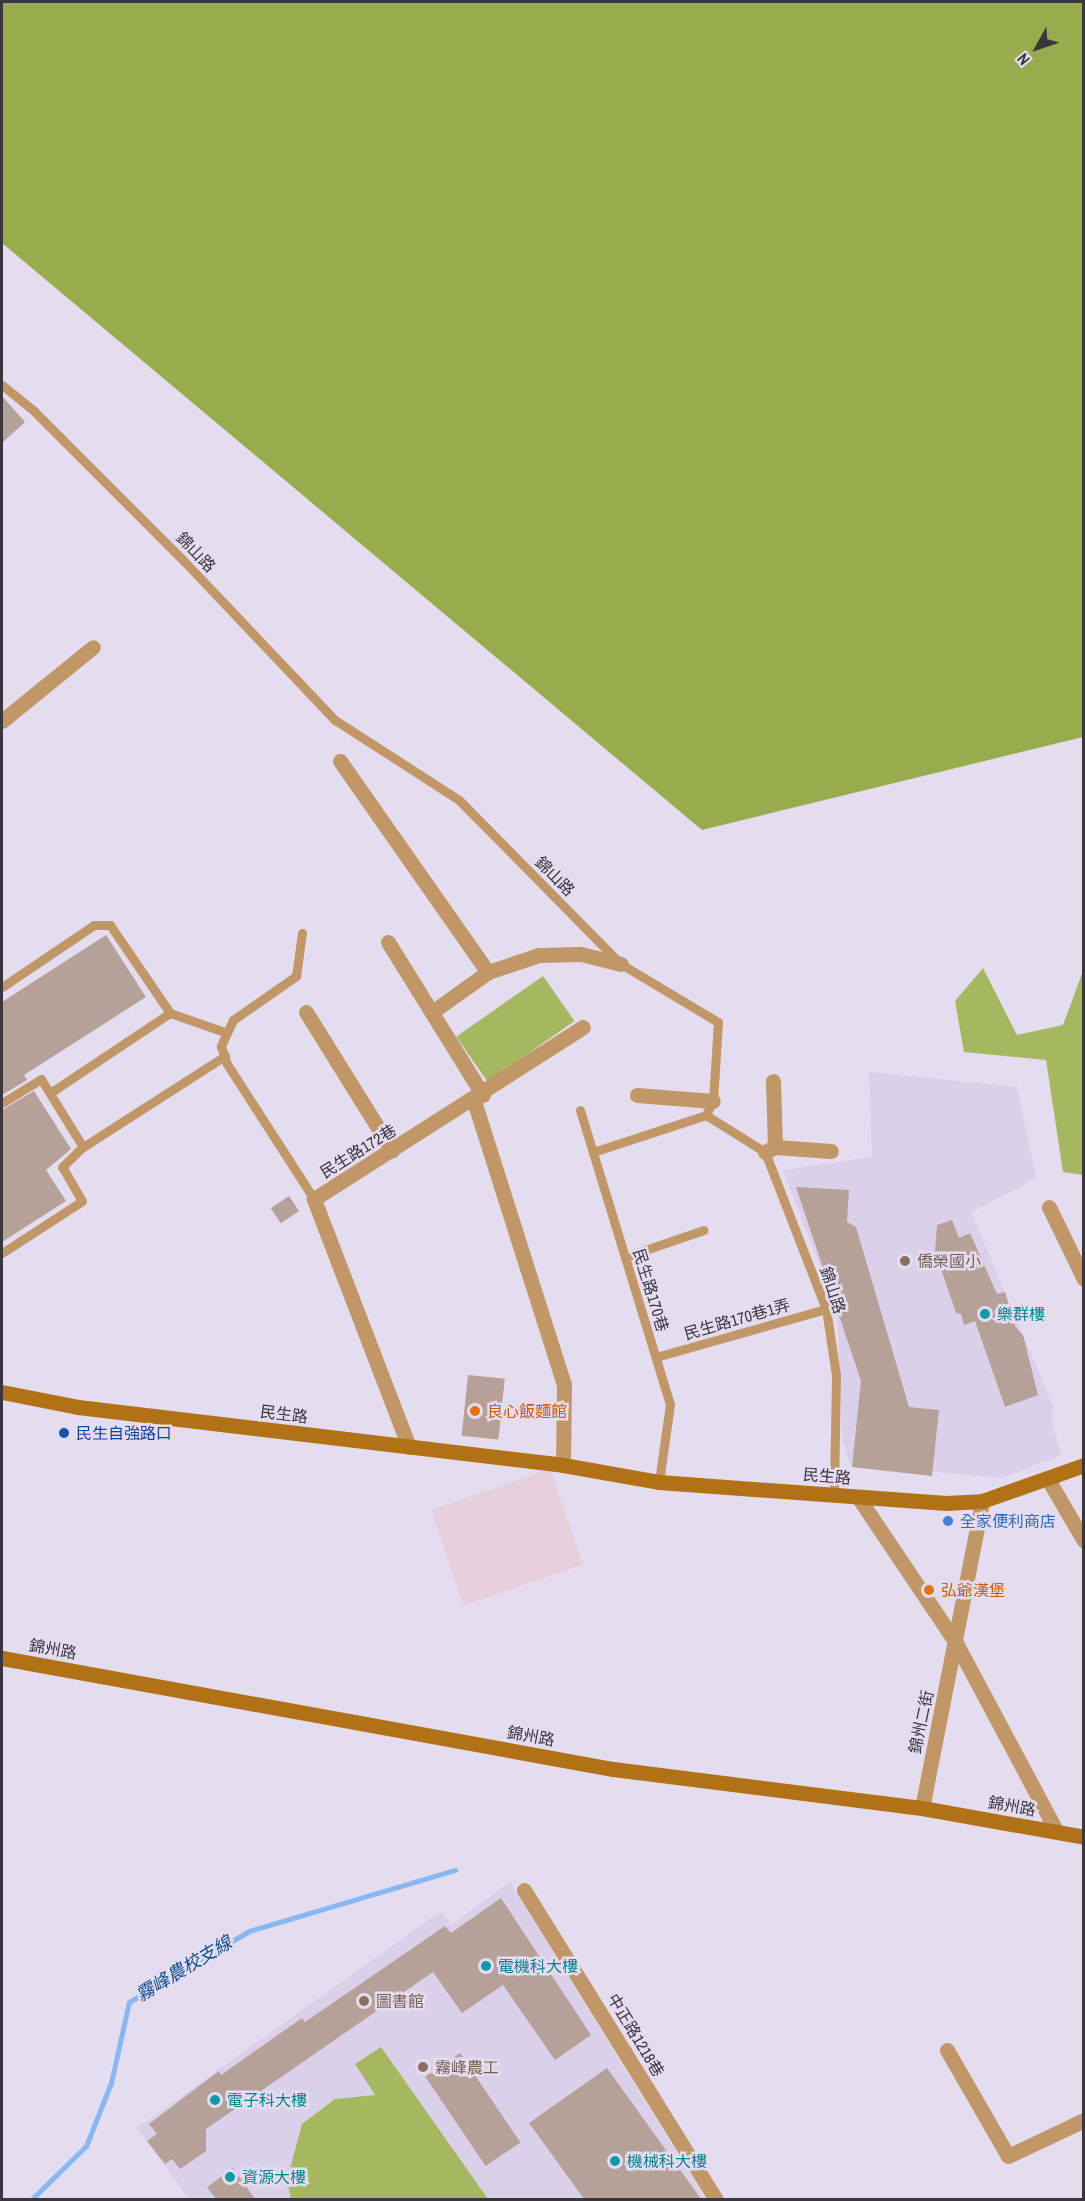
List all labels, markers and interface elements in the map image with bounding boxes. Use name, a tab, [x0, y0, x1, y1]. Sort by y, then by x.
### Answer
north arrow	[1007, 18, 1067, 78]
text: N	[1012, 49, 1035, 70]
street label: 錦山路	[172, 528, 220, 576]
street label: 錦山路	[531, 852, 579, 900]
street label: 民生路172巷	[316, 1120, 400, 1182]
street label: 民生路170巷	[629, 1246, 673, 1334]
place label: 僑榮國小	[917, 1251, 981, 1271]
marker: 僑榮國小	[898, 1254, 912, 1268]
street label: 錦山路	[816, 1264, 850, 1316]
street label: 民生路170巷1弄	[682, 1295, 792, 1343]
place label: 樂群樓	[997, 1304, 1045, 1324]
marker: 樂群樓	[978, 1307, 992, 1321]
place label: 良心飯麵館	[487, 1401, 567, 1421]
street label: 民生路	[259, 1402, 309, 1426]
marker: 良心飯麵館	[468, 1404, 482, 1418]
place label: 民生自強路口	[76, 1423, 172, 1443]
marker: 民生自強路口	[57, 1426, 71, 1440]
street label: 民生路	[802, 1464, 852, 1488]
place label: 全家便利商店	[960, 1511, 1056, 1531]
marker: 全家便利商店	[941, 1514, 955, 1528]
place label: 弘爺漢堡	[941, 1580, 1005, 1600]
marker: 弘爺漢堡	[922, 1583, 936, 1597]
street label: 錦州路	[28, 1635, 78, 1663]
street label: 錦州二街	[905, 1689, 937, 1755]
street label: 錦州路	[506, 1722, 556, 1750]
street label: 錦州路	[987, 1792, 1037, 1820]
water label: 霧峰農校支線	[132, 1932, 236, 2006]
place label: 電機科大樓	[498, 1956, 578, 1976]
marker: 電機科大樓	[479, 1959, 493, 1973]
street label: 中正路1218巷	[604, 1990, 668, 2080]
place label: 圖書館	[376, 1991, 424, 2011]
marker: 圖書館	[357, 1994, 371, 2008]
place label: 霧峰農工	[435, 2057, 499, 2077]
marker: 霧峰農工	[416, 2060, 430, 2074]
place label: 電子科大樓	[227, 2090, 307, 2110]
marker: 電子科大樓	[208, 2093, 222, 2107]
place label: 機械科大樓	[627, 2151, 707, 2171]
marker: 機械科大樓	[608, 2154, 622, 2168]
place label: 資源大樓	[242, 2167, 306, 2187]
marker: 資源大樓	[223, 2170, 237, 2184]

